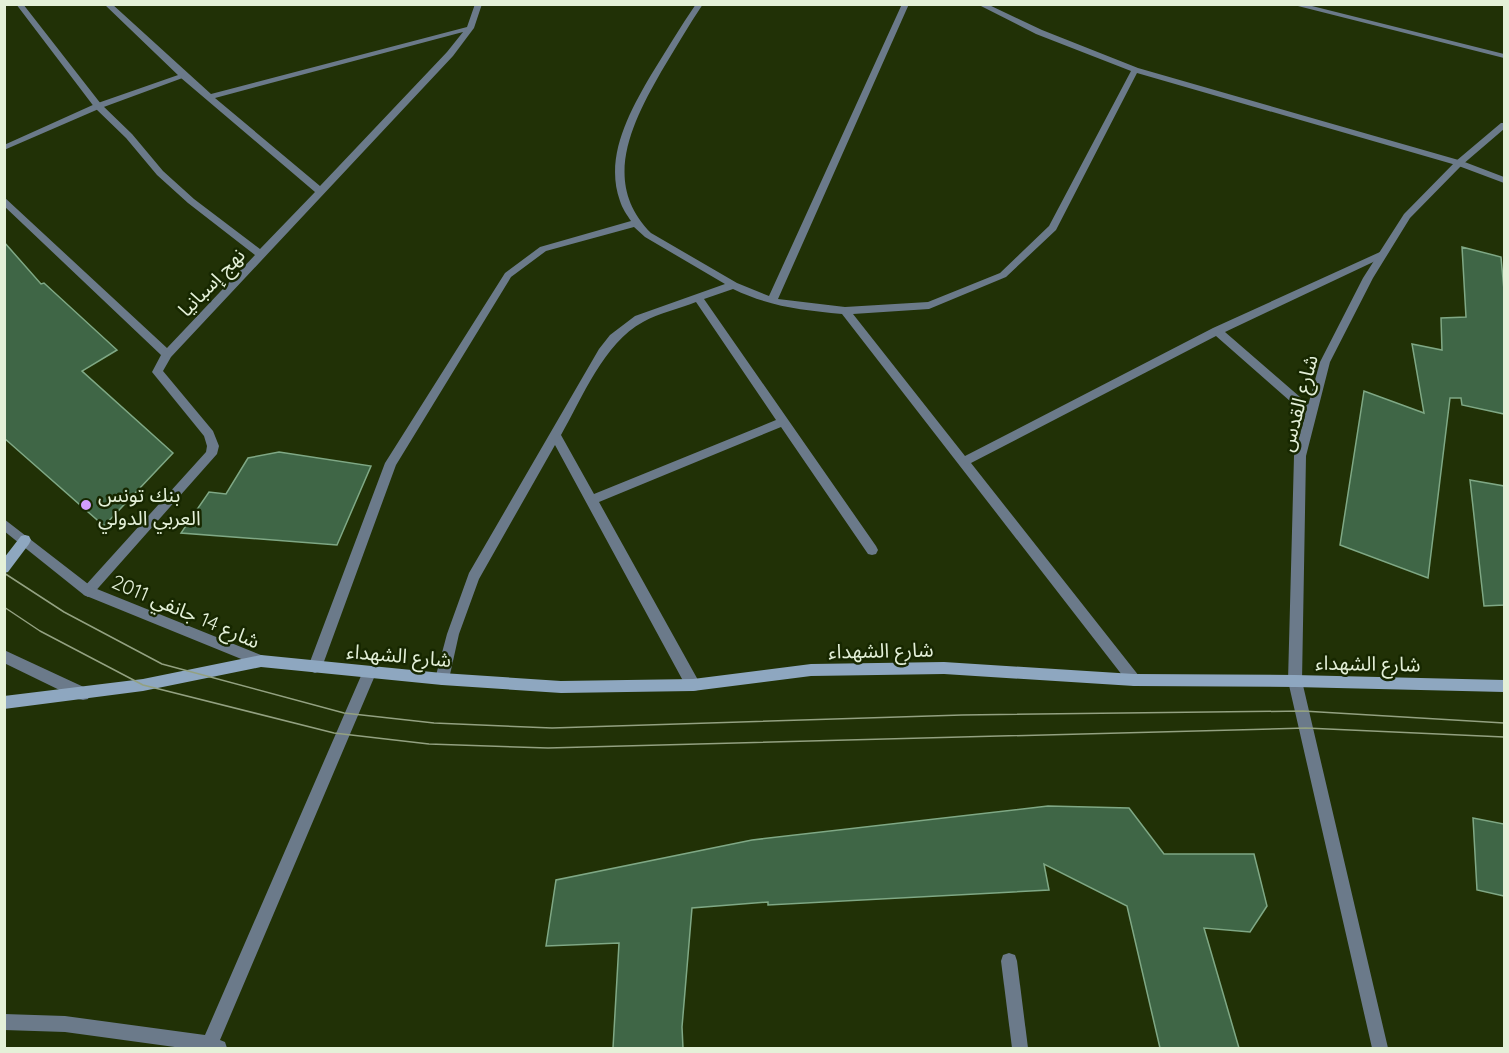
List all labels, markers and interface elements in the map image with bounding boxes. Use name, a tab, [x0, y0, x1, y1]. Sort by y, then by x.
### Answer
street label: نهج إسبانيا	[172, 242, 252, 324]
street label: شارع القدس	[1273, 352, 1326, 455]
place label: بنك تونس العربي الدولي	[98, 482, 201, 533]
marker: بنك تونس العربي الدولي	[79, 498, 93, 512]
street label: شارع 14 جانفي 2011	[107, 569, 264, 657]
street label: شارع الشهداء	[828, 637, 934, 666]
street label: شارع الشهداء	[345, 638, 452, 675]
street label: شارع الشهداء	[1315, 650, 1421, 679]

